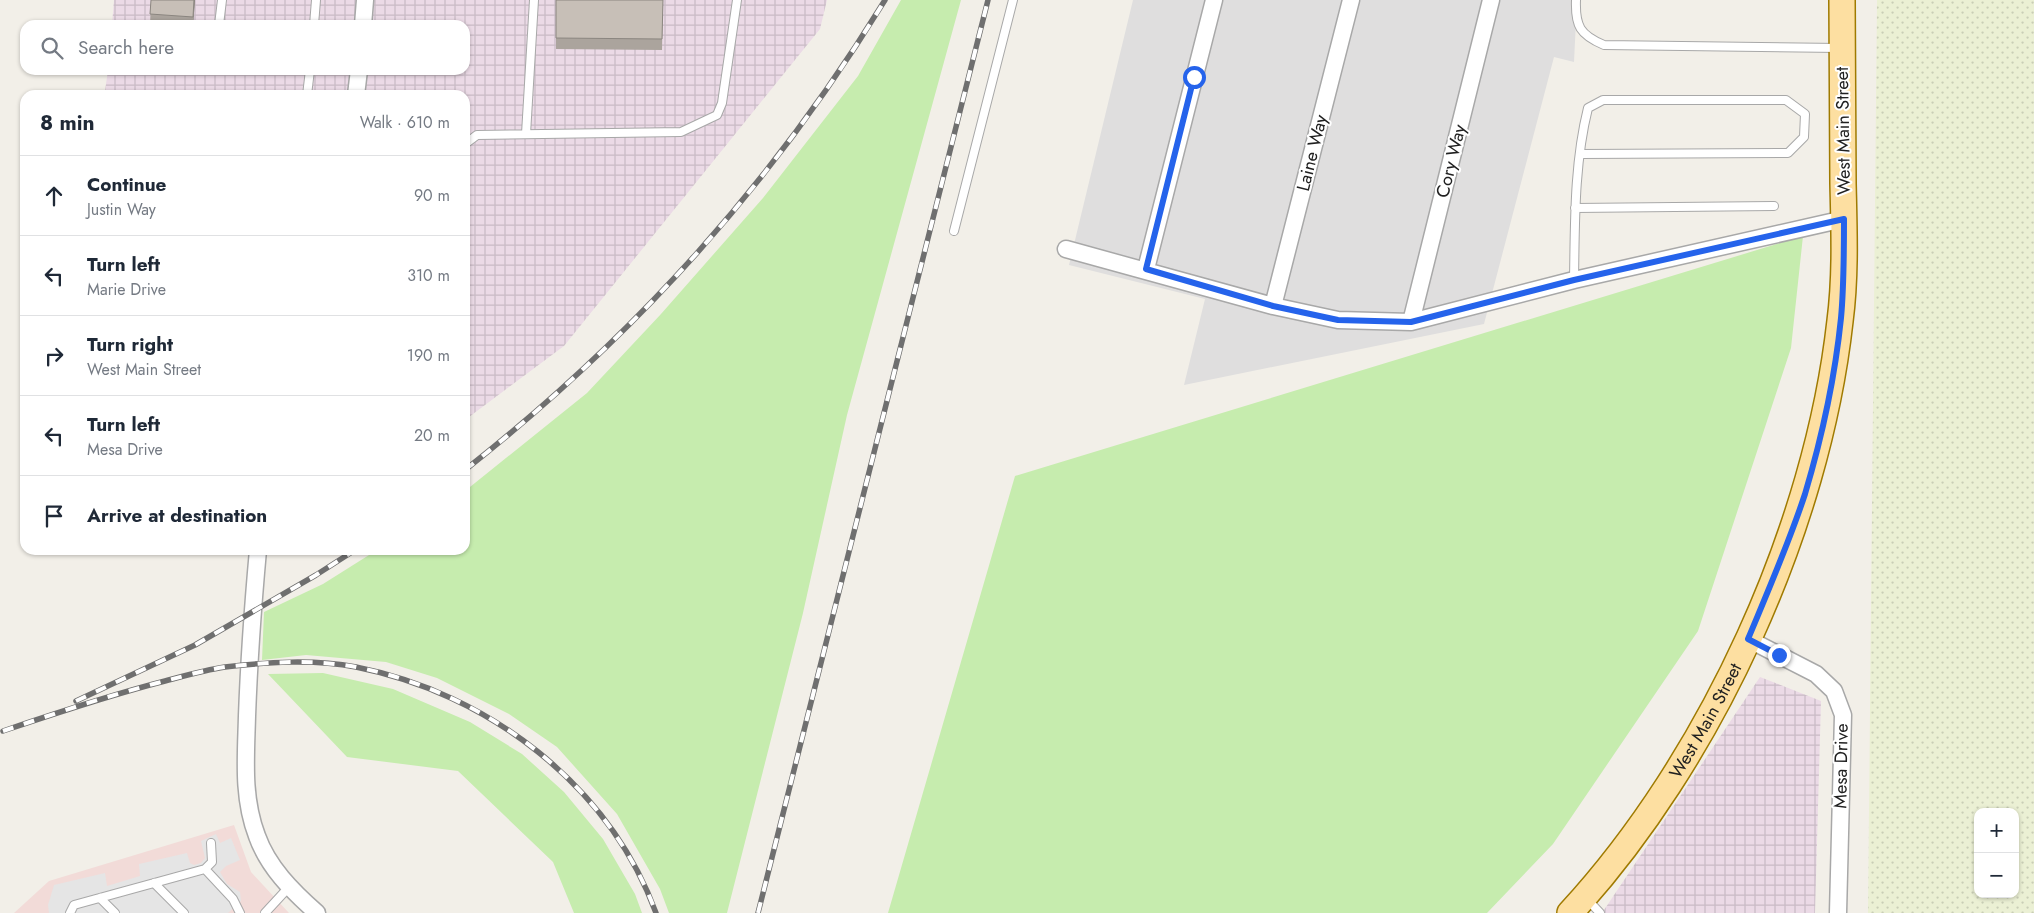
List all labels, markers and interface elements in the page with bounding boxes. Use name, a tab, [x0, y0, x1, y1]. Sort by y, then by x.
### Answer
search box	[20, 20, 470, 75]
icon: search	[38, 34, 66, 62]
text: Search here	[78, 34, 174, 61]
route start	[1183, 66, 1206, 89]
street label: West Main Street	[1829, 66, 1857, 195]
text: 8 min	[40, 108, 95, 138]
text: Walk · 610 m	[360, 111, 450, 134]
street label: Laine Way	[1290, 112, 1334, 194]
street label: Cory Way	[1429, 122, 1473, 200]
text: Continue	[87, 171, 166, 198]
icon: ahead	[40, 182, 68, 210]
text: 90 m	[414, 184, 450, 207]
text: Justin Way	[87, 198, 156, 221]
text: Turn left	[87, 251, 160, 278]
icon: left	[40, 262, 68, 290]
text: 310 m	[407, 264, 450, 287]
text: Marie Drive	[87, 278, 166, 301]
text: Turn right	[87, 331, 173, 358]
icon: right	[40, 342, 68, 370]
text: 190 m	[407, 344, 450, 367]
text: West Main Street	[87, 358, 201, 381]
text: Turn left	[87, 411, 160, 438]
icon: left	[40, 422, 68, 450]
text: 20 m	[414, 424, 450, 447]
text: Mesa Drive	[87, 438, 163, 461]
icon: arrive	[40, 502, 68, 530]
text: Arrive at destination	[87, 502, 267, 529]
route end	[1768, 644, 1791, 667]
street label: West Main Street	[1663, 658, 1748, 783]
street label: Mesa Drive	[1827, 723, 1855, 809]
map controls	[1974, 808, 2019, 898]
button: +	[1974, 808, 2019, 853]
button: −	[1974, 853, 2019, 898]

